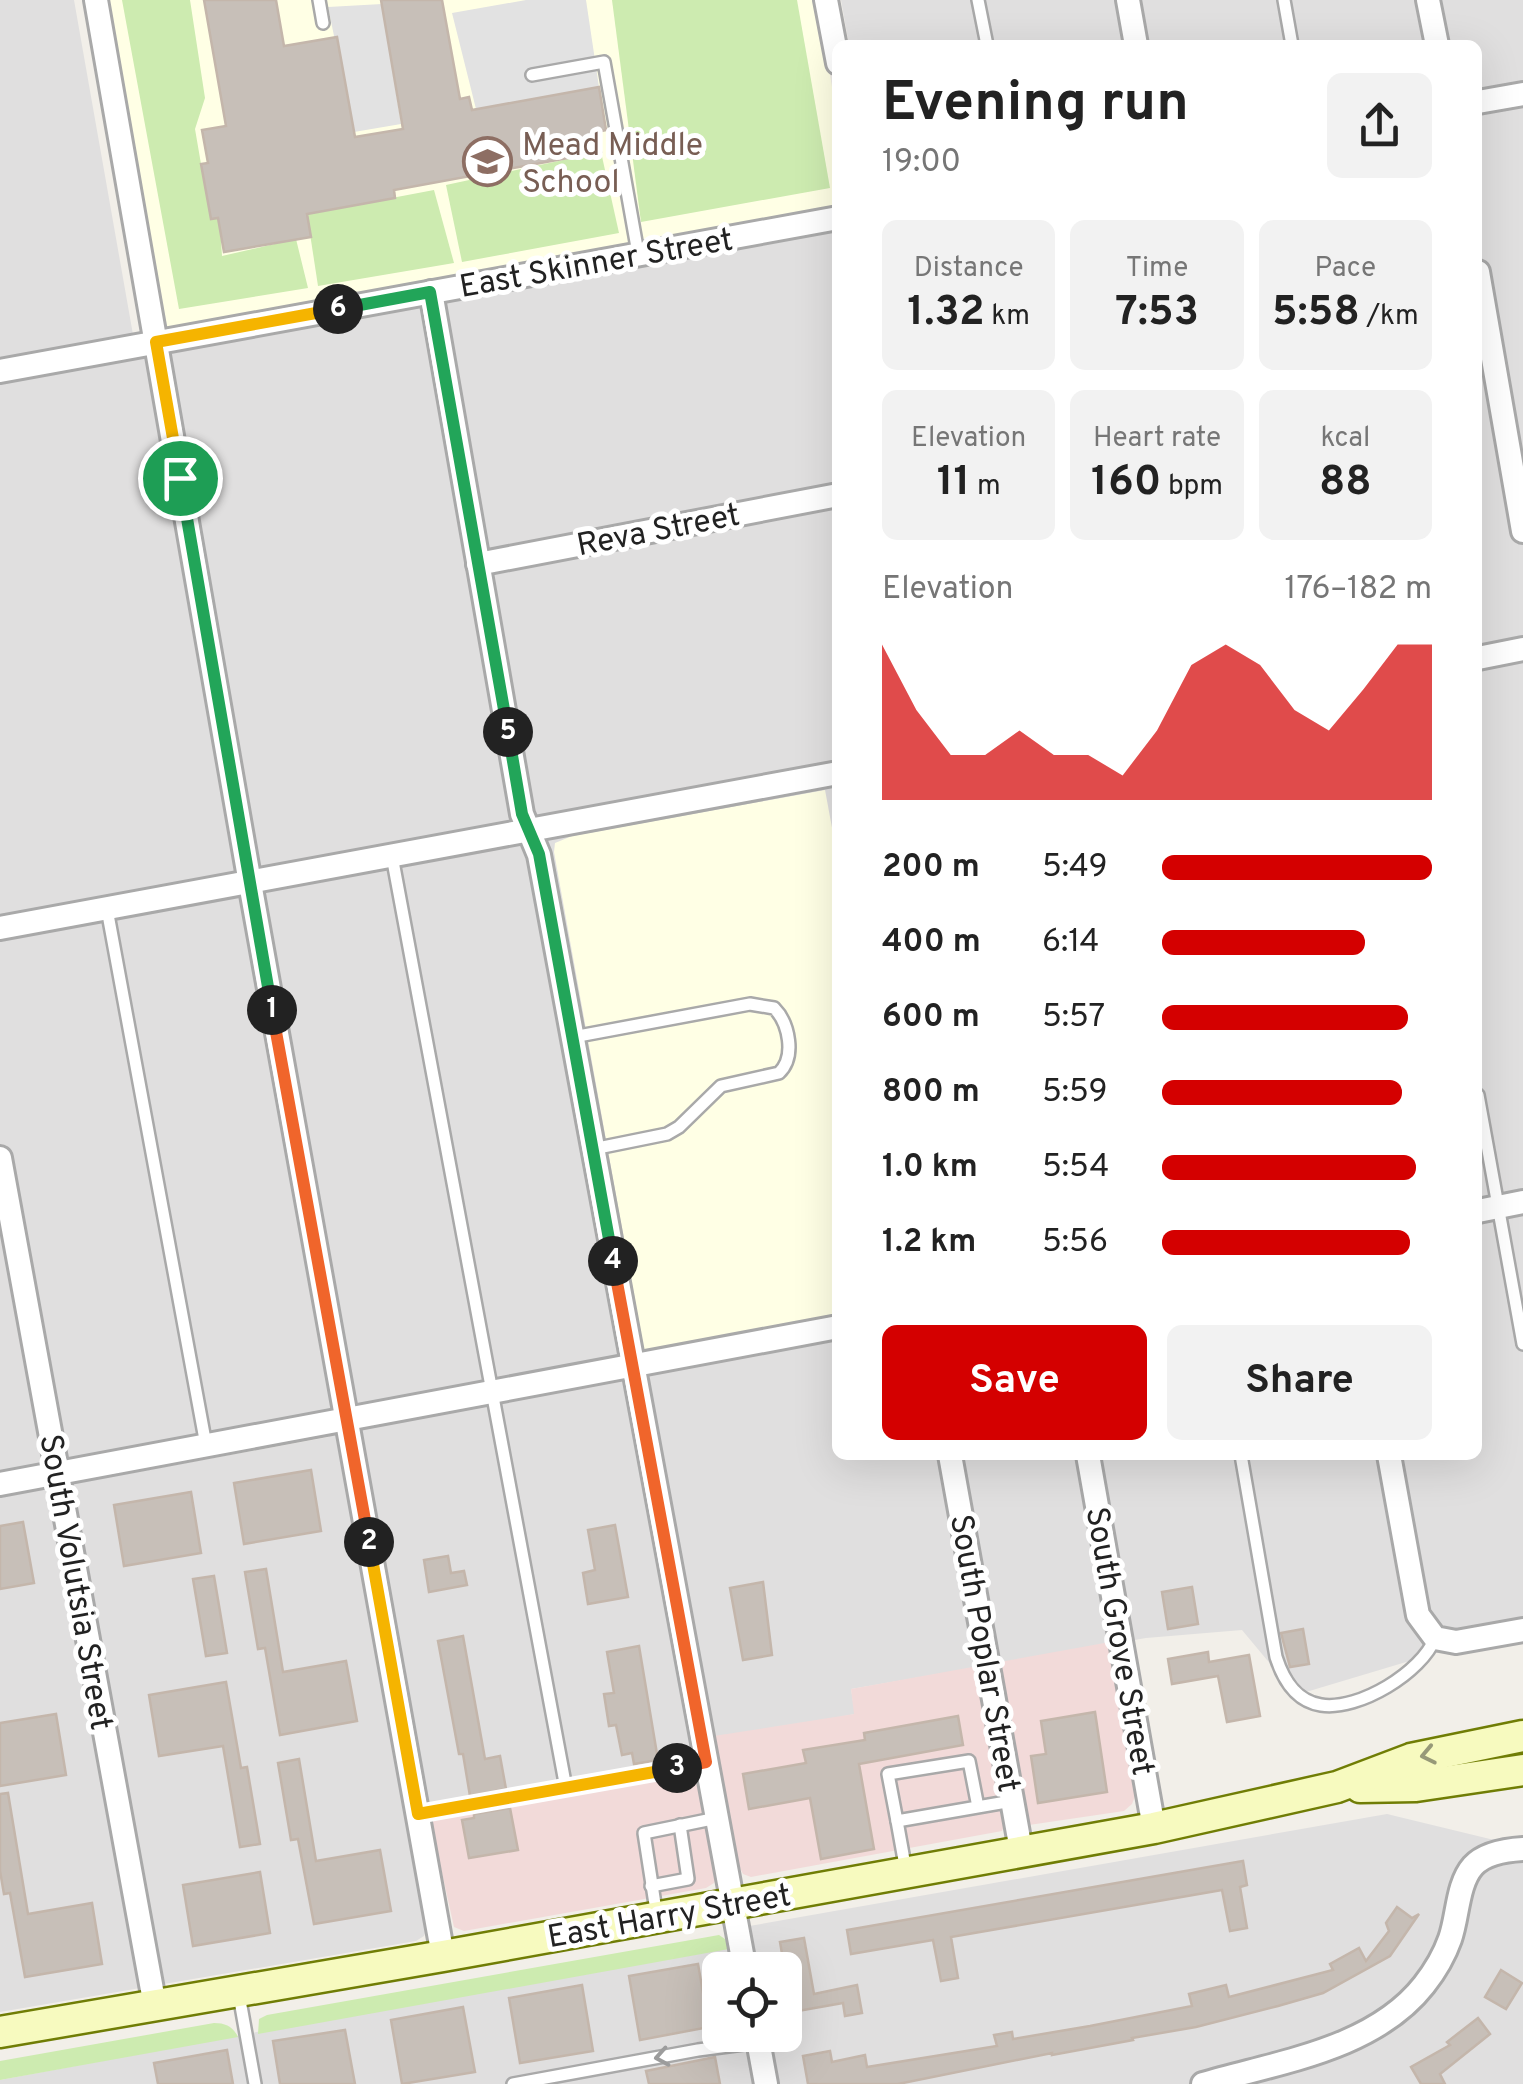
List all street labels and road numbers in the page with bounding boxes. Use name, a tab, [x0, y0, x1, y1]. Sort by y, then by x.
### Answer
street label: East Skinner Street	[457, 221, 736, 309]
street label: Reva Street	[574, 497, 743, 567]
street label: South Volutsia Street	[28, 1431, 120, 1734]
street label: South Grove Street	[1075, 1504, 1161, 1779]
street label: South Poplar Street	[939, 1512, 1027, 1795]
street label: East Harry Street	[545, 1877, 794, 1959]

